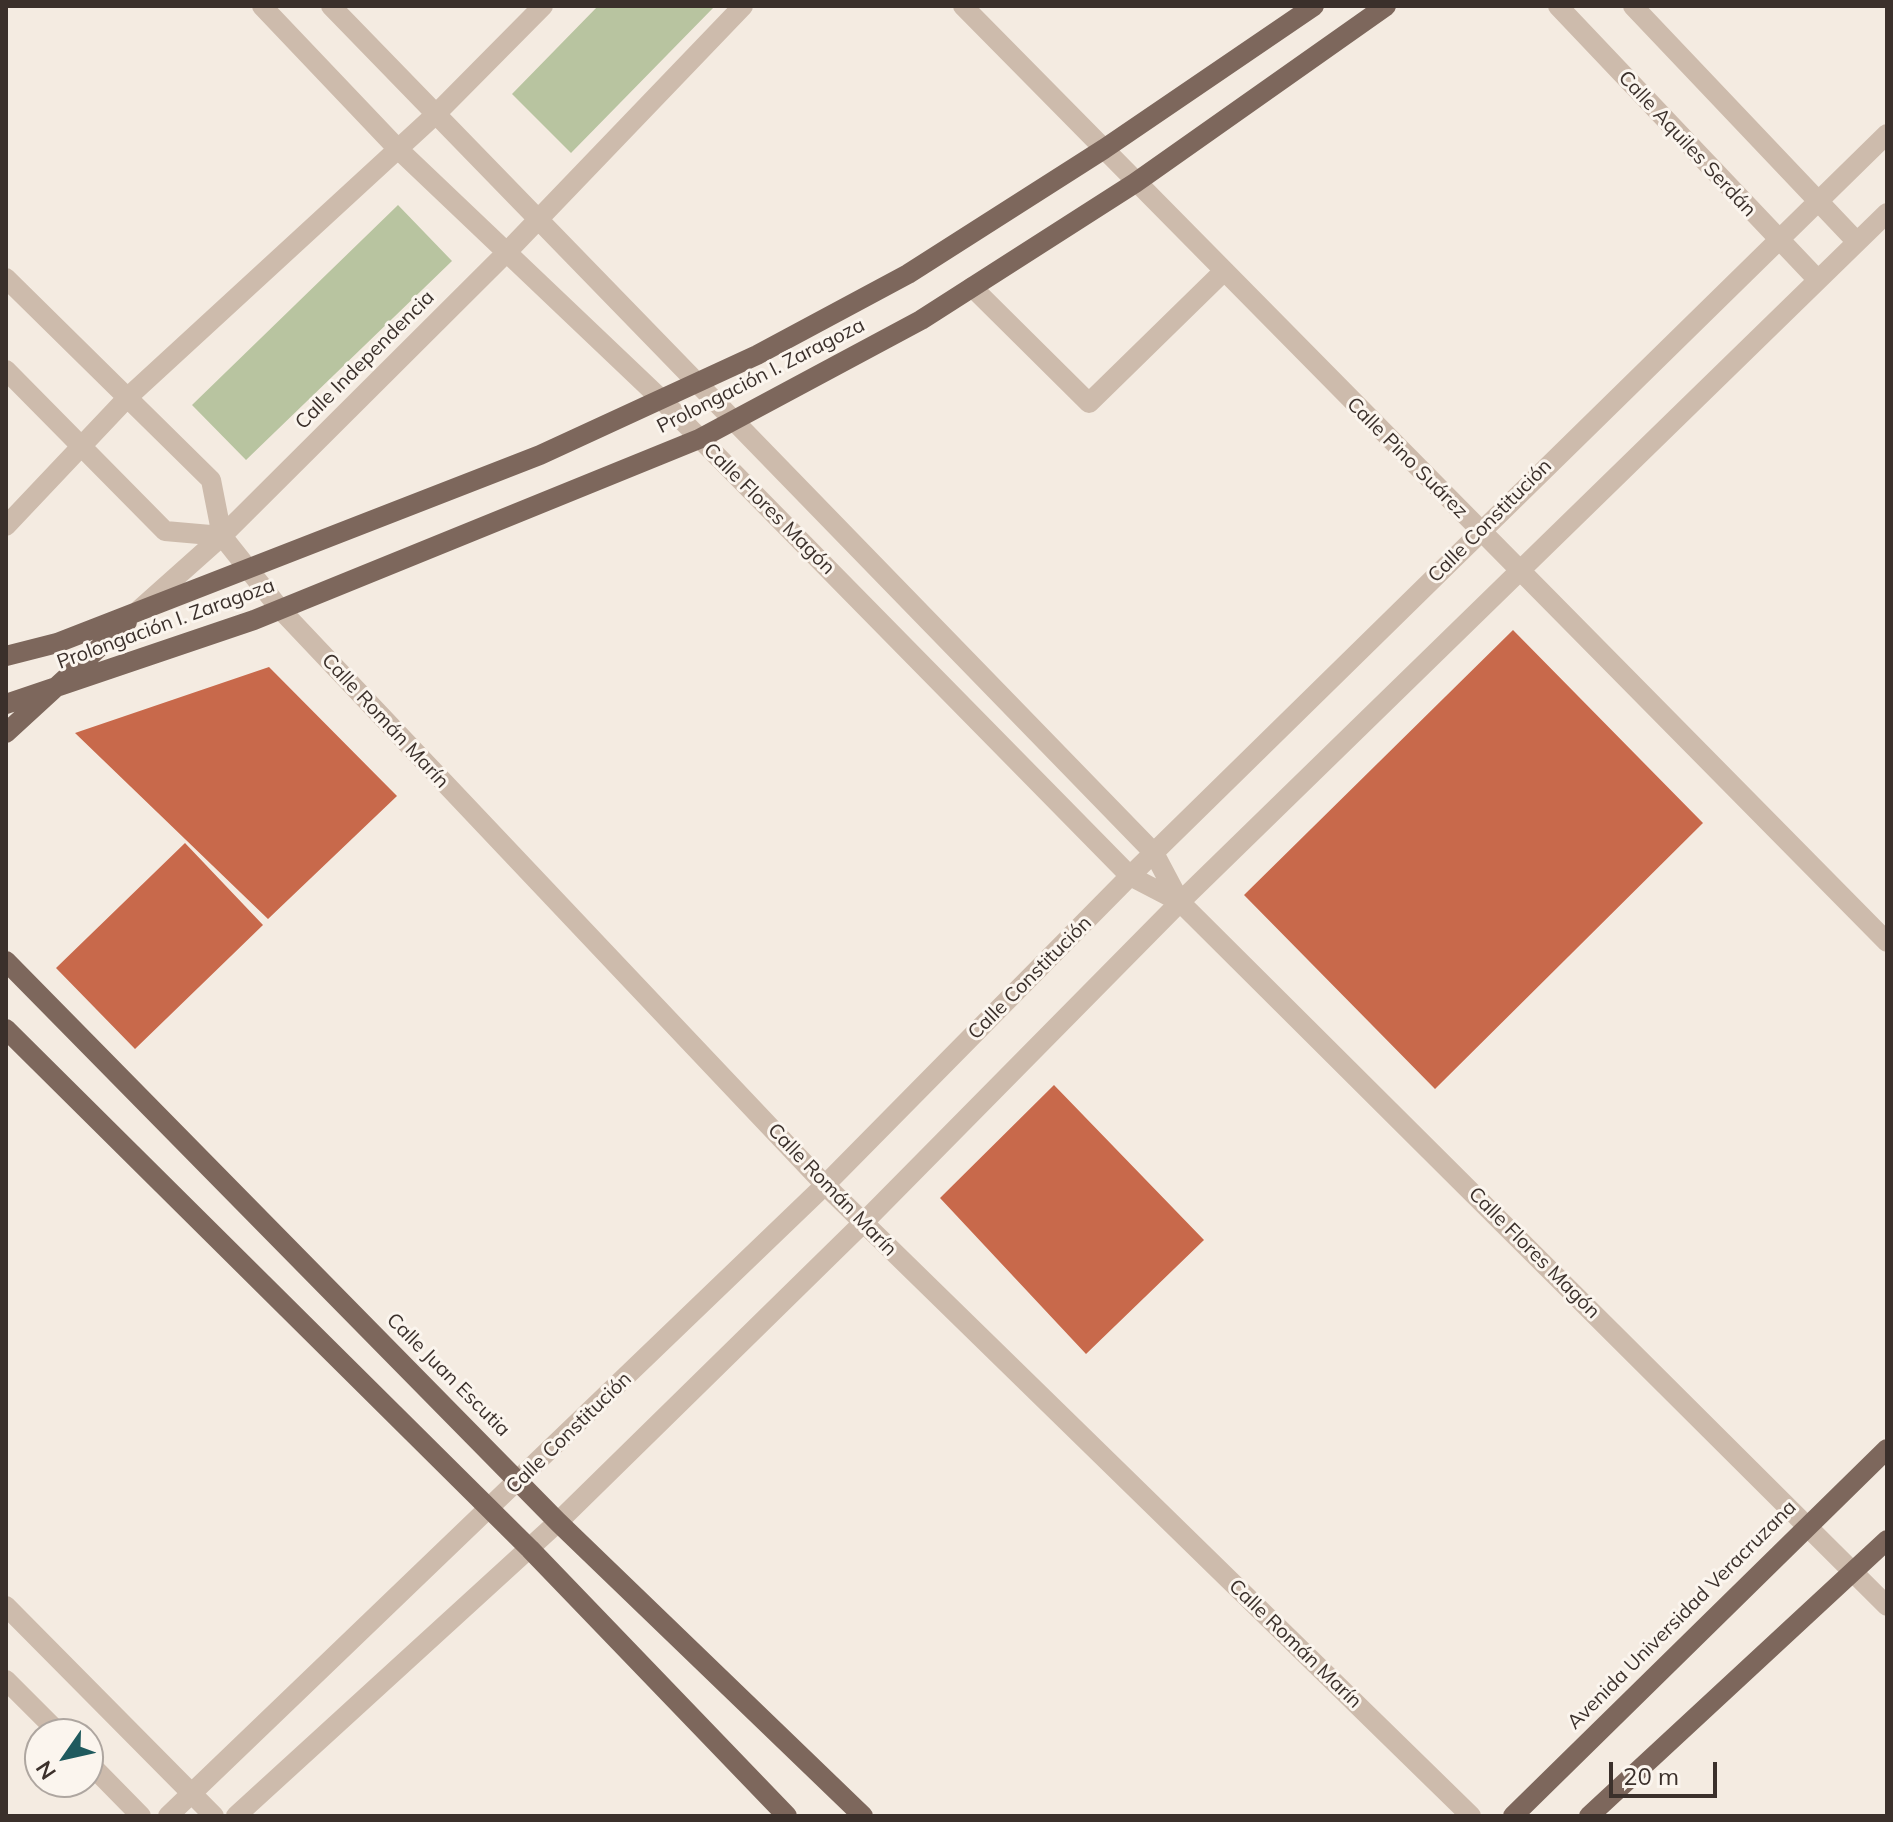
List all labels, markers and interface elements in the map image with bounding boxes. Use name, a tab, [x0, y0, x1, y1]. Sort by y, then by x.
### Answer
street label: Calle Aquiles Serdán	[1613, 66, 1761, 222]
street label: Calle Independencia	[291, 286, 439, 434]
street label: Prolongación I. Zaragoza	[653, 313, 869, 439]
street label: Calle Pino Suárez	[1341, 392, 1473, 524]
street label: Calle Flores Magón	[698, 438, 840, 580]
street label: Calle Constitución	[1423, 454, 1557, 588]
street label: Prolongación I. Zaragoza	[54, 573, 278, 675]
street label: Calle Román Marín	[316, 649, 454, 793]
street label: Calle Constitución	[963, 911, 1097, 1045]
street label: Calle Román Marín	[762, 1119, 902, 1261]
street label: Calle Flores Magón	[1463, 1182, 1605, 1324]
street label: Calle Juan Escutia	[381, 1308, 515, 1442]
street label: Calle Constitución	[501, 1367, 637, 1499]
street label: Avenida Universidad Veracruzana	[1562, 1495, 1802, 1735]
street label: Calle Román Marín	[1224, 1574, 1366, 1714]
north arrow	[24, 1718, 104, 1798]
scale bar	[1613, 1746, 1721, 1796]
text: N	[30, 1756, 62, 1785]
text: 20 m	[1623, 1761, 1679, 1791]

